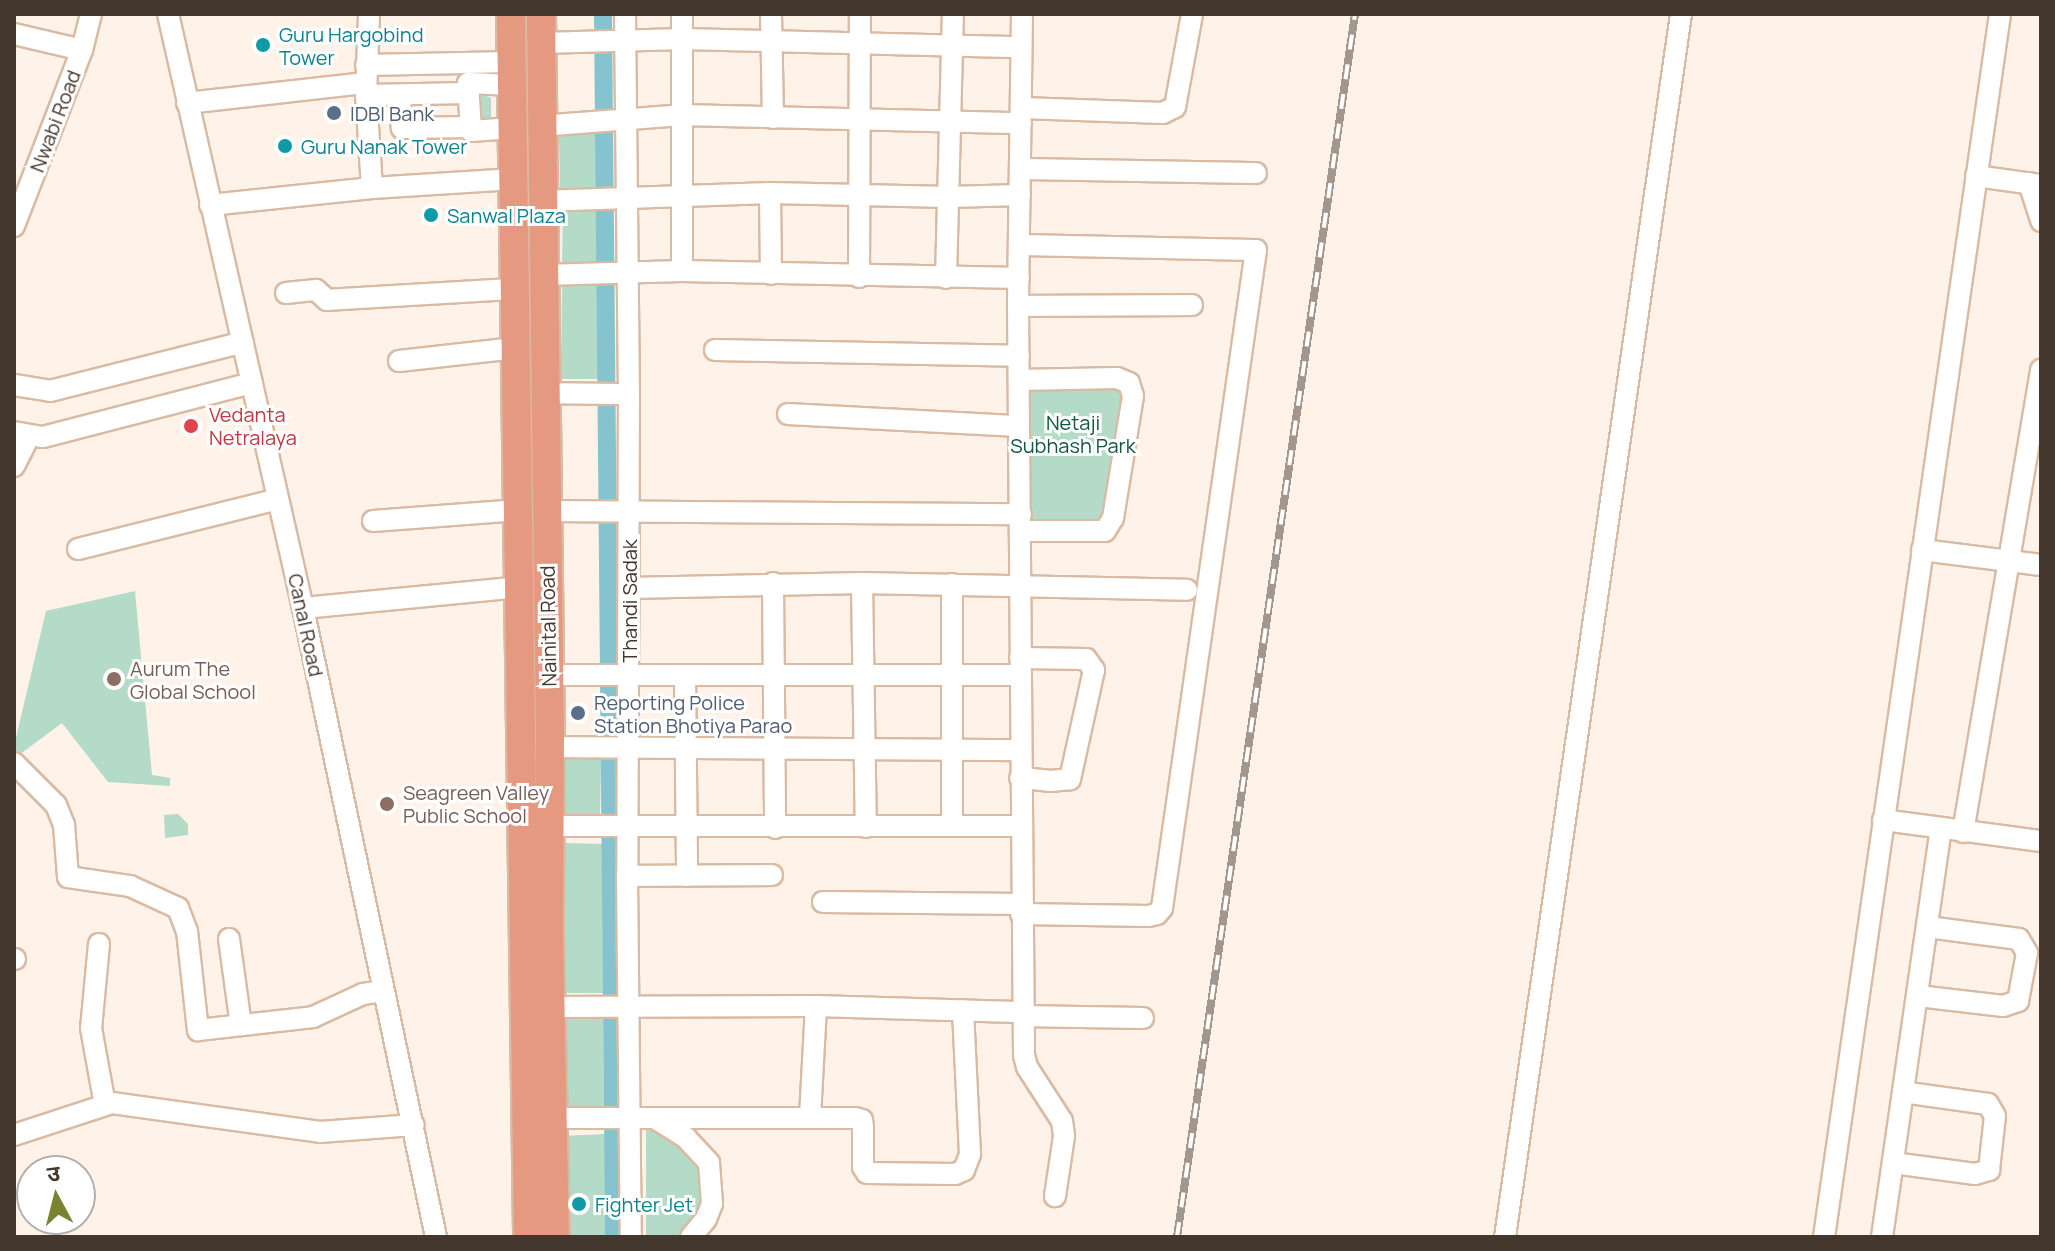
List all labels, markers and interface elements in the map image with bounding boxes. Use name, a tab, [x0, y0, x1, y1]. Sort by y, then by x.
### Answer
place label: Guru Hargobind Tower	[279, 22, 424, 69]
marker: Guru Hargobind Tower	[254, 36, 272, 54]
street label: Nwabi Road	[25, 67, 85, 175]
place label: IDBI Bank	[350, 101, 434, 125]
marker: IDBI Bank	[325, 104, 343, 122]
place label: Guru Nanak Tower	[301, 134, 467, 158]
marker: Guru Nanak Tower	[276, 137, 294, 155]
place label: Sanwal Plaza	[447, 203, 566, 227]
marker: Sanwal Plaza	[422, 206, 440, 224]
place label: Vedanta Netralaya	[209, 402, 297, 449]
park label: Netaji Subhash Park	[1010, 410, 1136, 457]
marker: Vedanta Netralaya	[180, 415, 202, 437]
street label: Thandi Sadak	[617, 539, 641, 663]
street label: Nainital Road	[535, 565, 561, 687]
street label: Canal Road	[283, 571, 329, 679]
place label: Aurum The Global School	[130, 656, 256, 703]
marker: Aurum The Global School	[105, 670, 123, 688]
place label: Reporting Police Station Bhotiya Parao	[594, 690, 792, 737]
marker: Reporting Police Station Bhotiya Parao	[569, 704, 587, 722]
place label: Seagreen Valley Public School	[403, 780, 549, 827]
marker: Seagreen Valley Public School	[378, 795, 396, 813]
north arrow	[16, 1155, 96, 1235]
text: उ	[45, 1157, 62, 1189]
place label: Fighter Jet	[595, 1192, 693, 1216]
marker: Fighter Jet	[570, 1195, 588, 1213]

